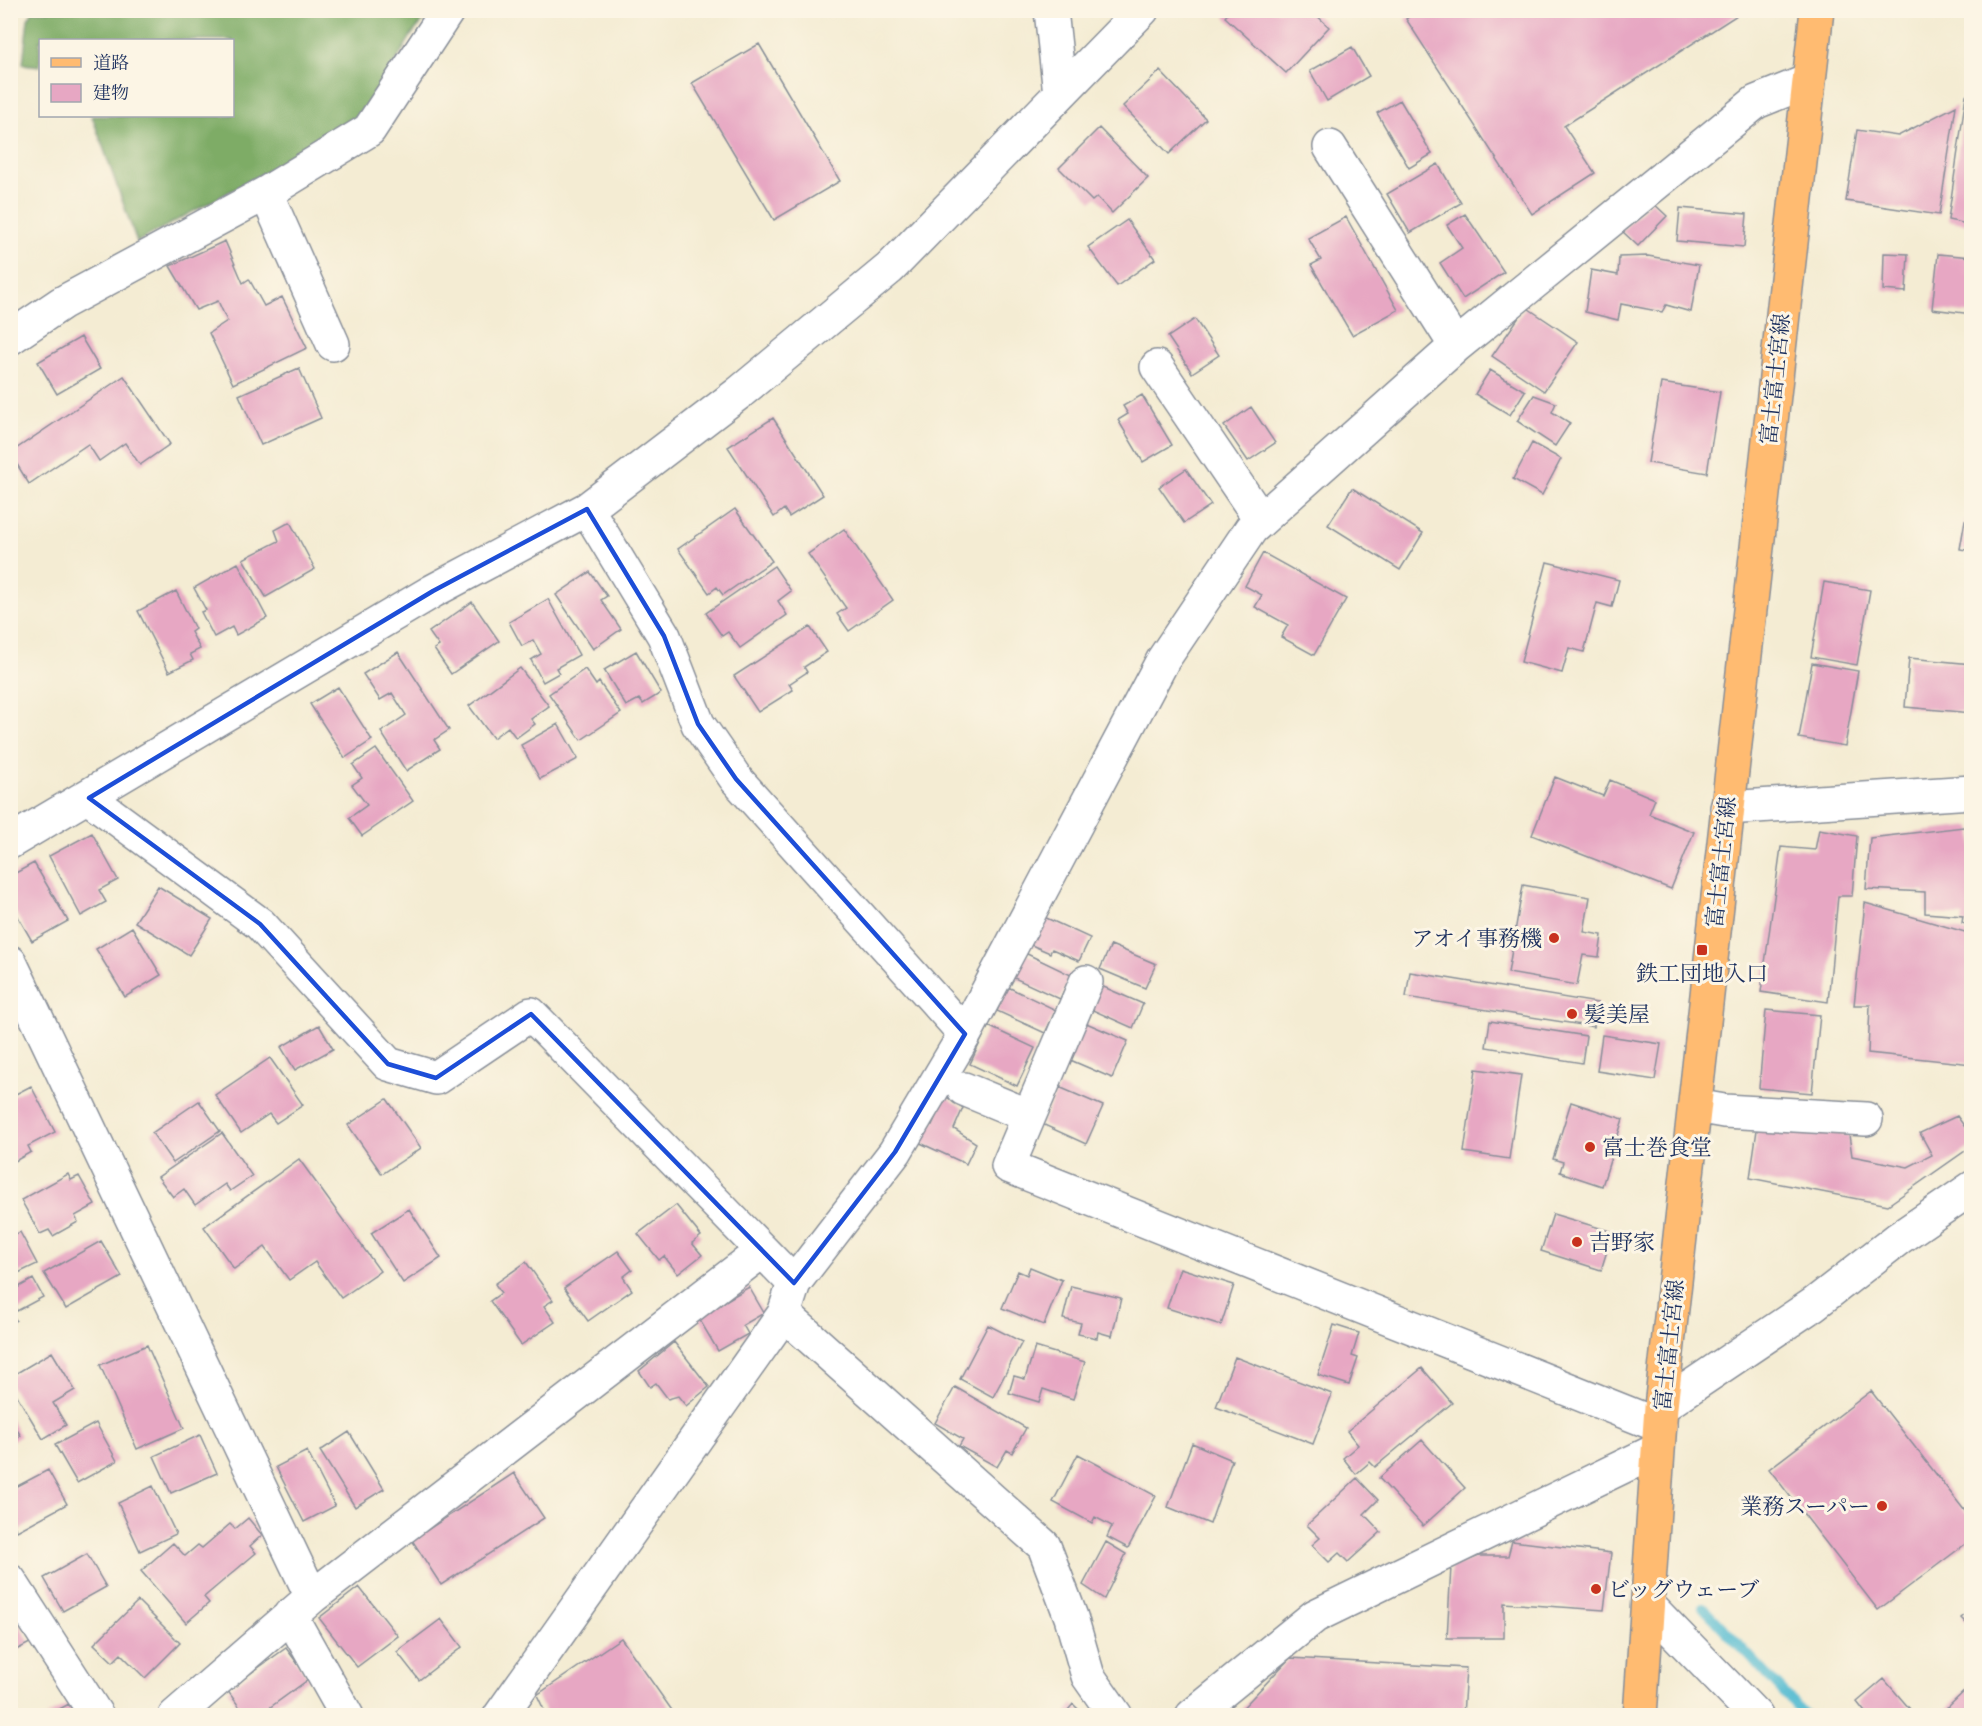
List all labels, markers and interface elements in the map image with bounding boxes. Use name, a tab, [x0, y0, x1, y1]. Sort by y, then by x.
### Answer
legend	[39, 39, 234, 117]
text: 道路	[93, 51, 129, 74]
text: 建物	[93, 81, 129, 104]
street label: 富士富士宮線	[1754, 312, 1796, 446]
street label: 富士富士宮線	[1700, 795, 1742, 929]
place label: アオイ事務機	[1411, 924, 1542, 953]
marker: アオイ事務機	[1547, 931, 1561, 945]
marker: 鉄工団地入口	[1695, 943, 1709, 957]
place label: 鉄工団地入口	[1636, 959, 1768, 988]
place label: 髪美屋	[1584, 1000, 1650, 1029]
marker: 髪美屋	[1565, 1007, 1579, 1021]
place label: 富士巻食堂	[1602, 1133, 1712, 1162]
marker: 富士巻食堂	[1583, 1140, 1597, 1154]
place label: 吉野家	[1589, 1228, 1655, 1257]
marker: 吉野家	[1570, 1235, 1584, 1249]
street label: 富士富士宮線	[1648, 1278, 1690, 1412]
place label: 業務スーパー	[1740, 1492, 1870, 1521]
marker: 業務スーパー	[1875, 1499, 1889, 1513]
place label: ビッグウェーブ	[1608, 1575, 1759, 1604]
marker: ビッグウェーブ	[1589, 1582, 1603, 1596]

